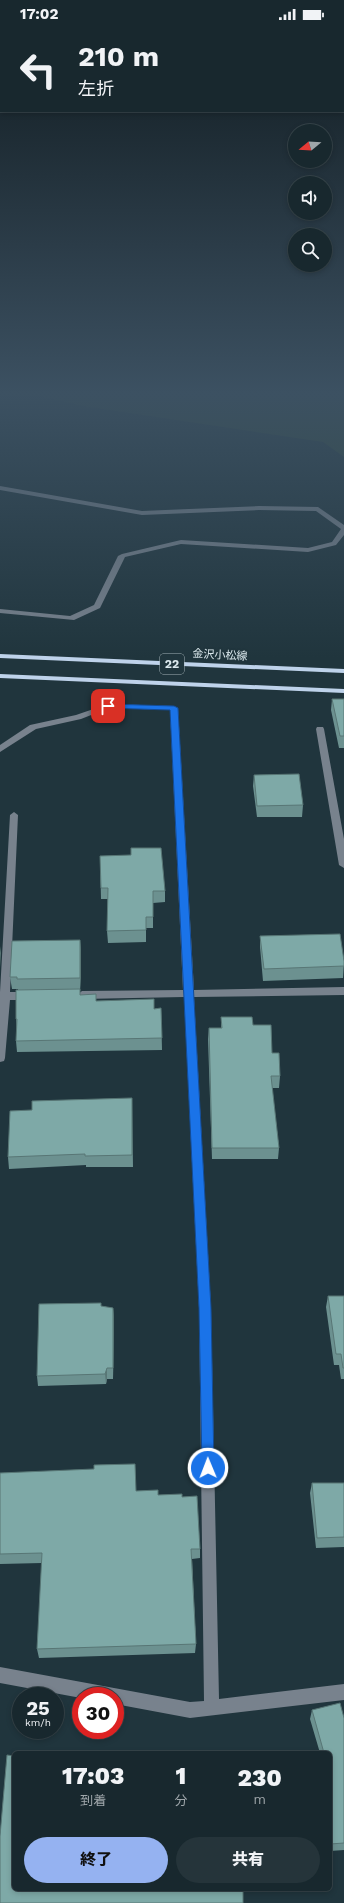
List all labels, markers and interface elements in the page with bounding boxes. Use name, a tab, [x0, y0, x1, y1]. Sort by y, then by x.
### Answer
text: 17:02	[20, 5, 58, 23]
text: 210 m	[78, 40, 159, 73]
icon: left	[12, 44, 64, 96]
text: 左折	[78, 78, 114, 99]
north arrow	[288, 124, 332, 168]
map controls	[288, 124, 332, 272]
button: sound	[288, 176, 332, 220]
button: search	[288, 228, 332, 272]
street label: 金沢小松線	[192, 647, 248, 663]
road number: 22	[160, 654, 184, 674]
pin	[91, 689, 125, 723]
icon: arrive	[97, 695, 119, 717]
position arrow	[187, 1447, 229, 1489]
speed limit sign: 30	[72, 1687, 124, 1739]
text: 25	[26, 1696, 50, 1720]
text: km/h	[25, 1717, 51, 1728]
text: 17:03	[62, 1762, 124, 1790]
text: 1	[176, 1762, 186, 1790]
text: 230	[238, 1764, 282, 1792]
text: m	[254, 1792, 266, 1807]
text: 到着	[80, 1793, 106, 1808]
text: 分	[174, 1793, 187, 1808]
button: 終了	[24, 1837, 168, 1883]
button: 共有	[176, 1837, 320, 1883]

